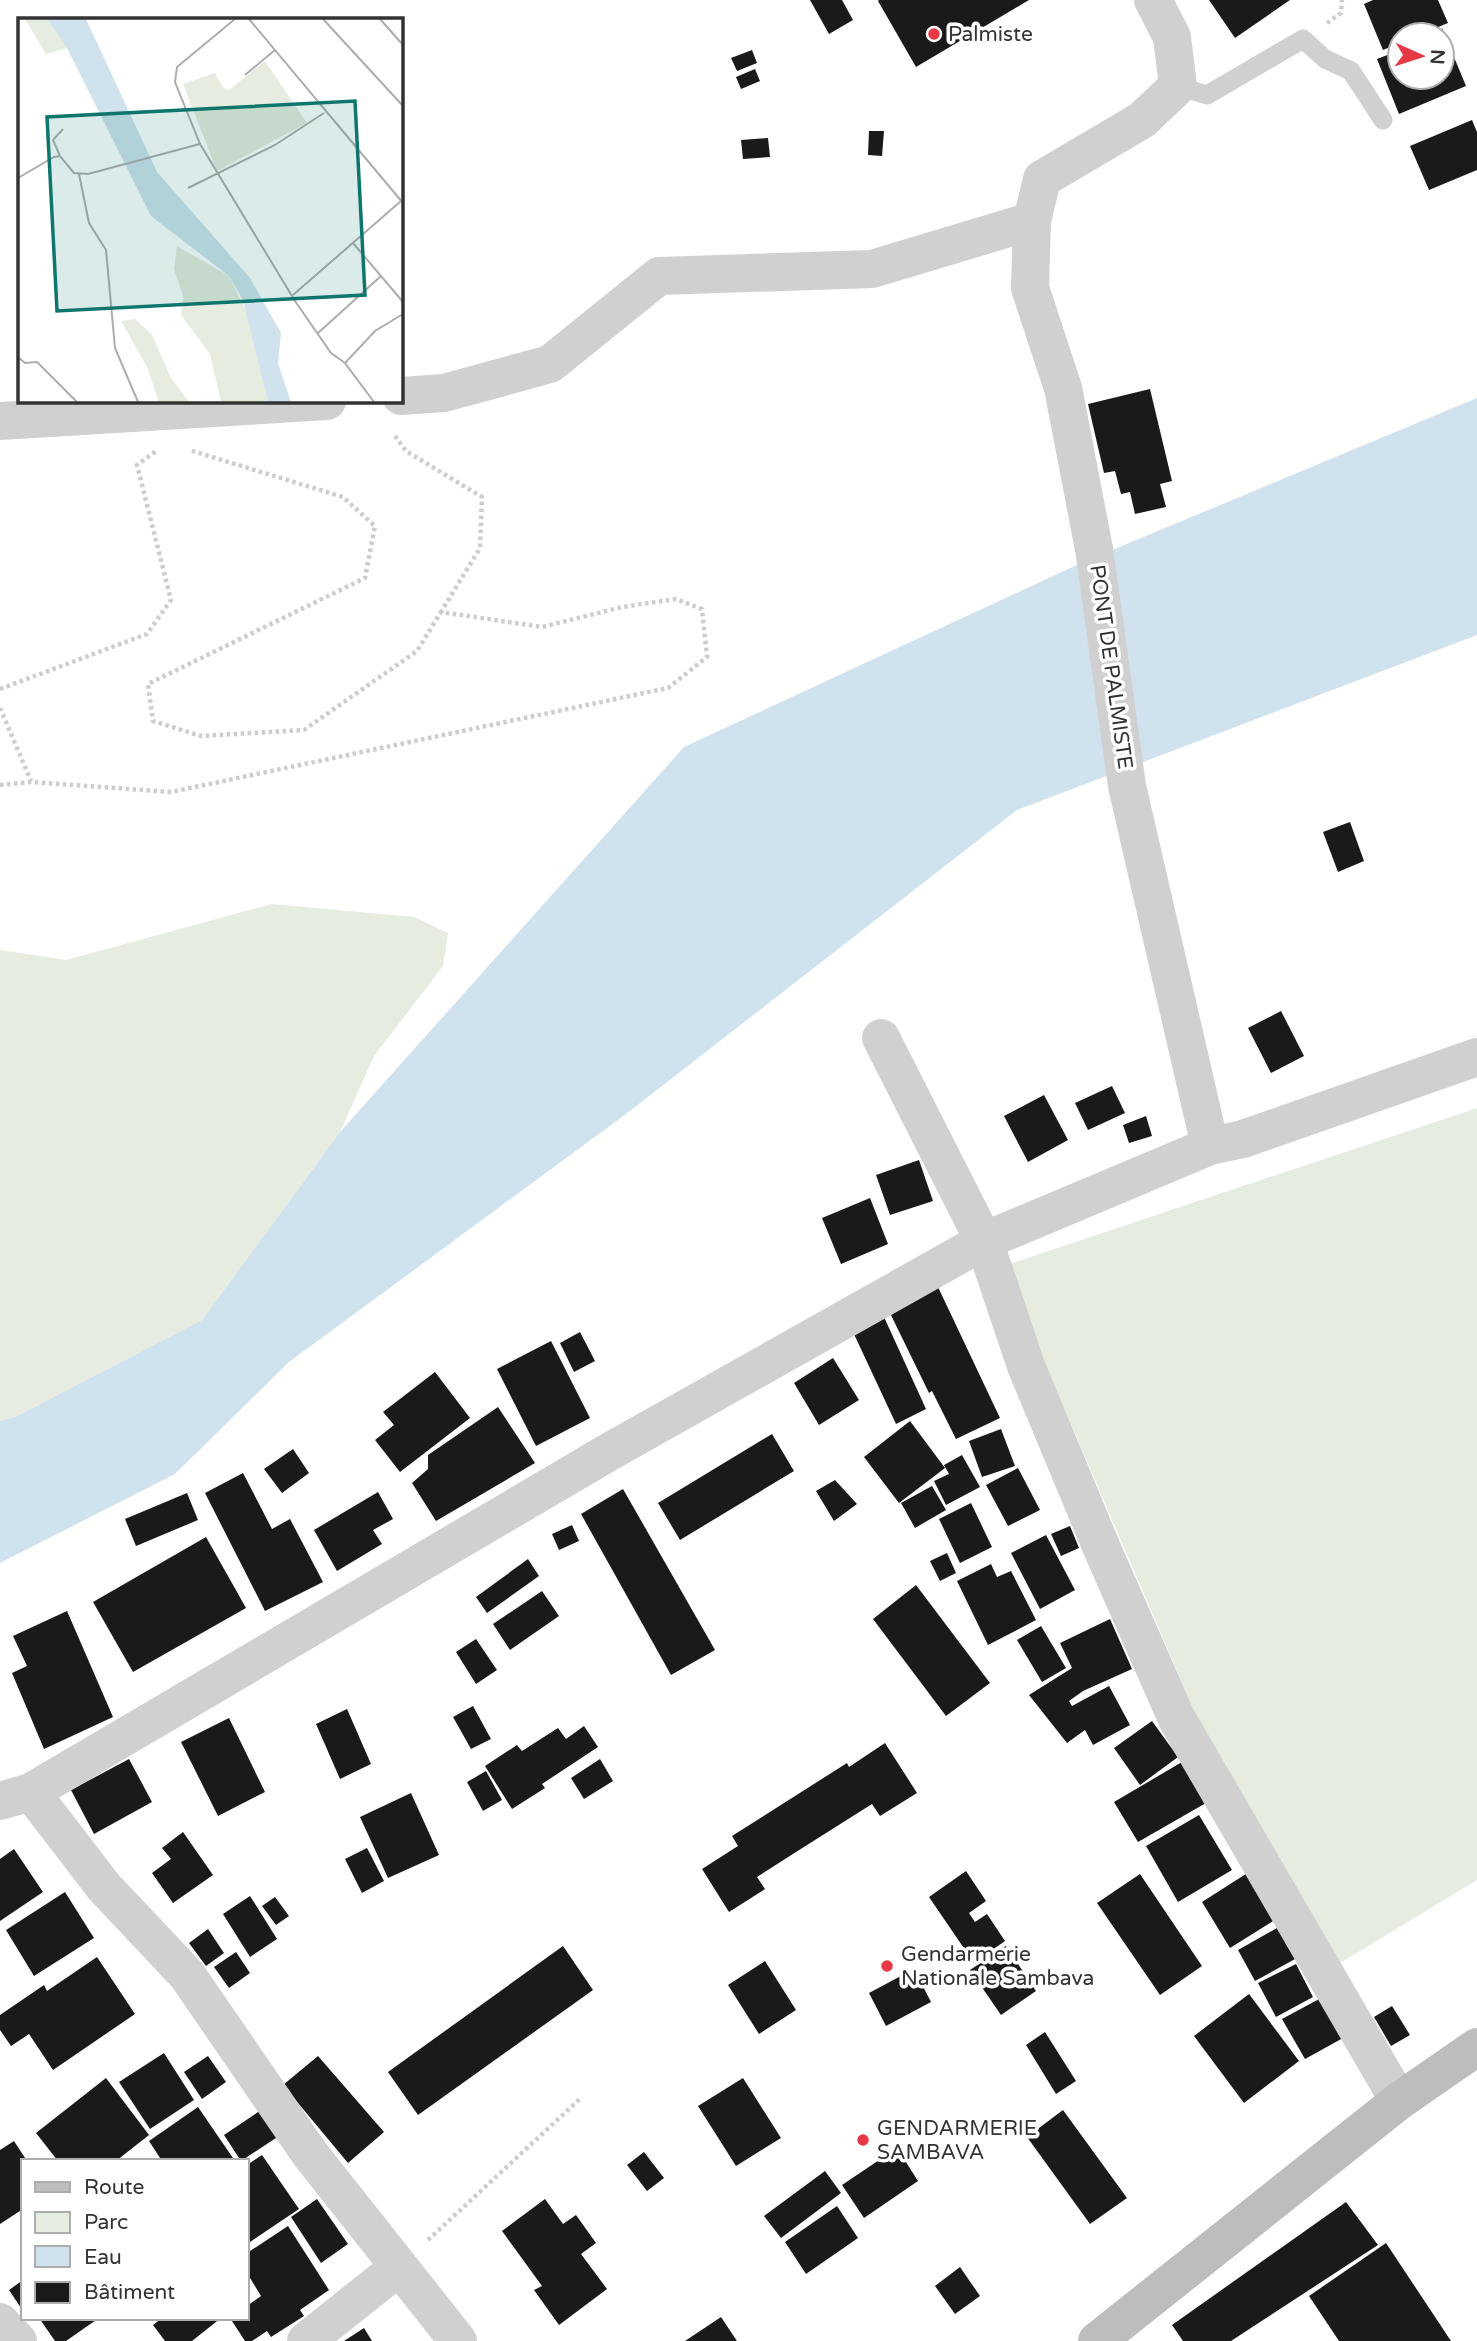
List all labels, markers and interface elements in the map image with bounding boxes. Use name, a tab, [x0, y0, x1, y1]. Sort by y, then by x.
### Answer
inset map	[18, 18, 402, 402]
north arrow	[1386, 21, 1456, 91]
place label: Palmiste	[948, 22, 1033, 47]
marker: Palmiste	[926, 26, 942, 42]
text: N	[1426, 49, 1448, 65]
street label: PONT DE PALMISTE	[1084, 563, 1138, 771]
place label: Gendarmerie Nationale Sambava	[901, 1942, 1094, 1991]
marker: Gendarmerie Nationale Sambava	[879, 1958, 895, 1974]
place label: GENDARMERIE SAMBAVA	[877, 2116, 1037, 2165]
marker: GENDARMERIE SAMBAVA	[855, 2132, 871, 2148]
legend	[21, 2159, 248, 2320]
text: Route	[84, 2175, 144, 2200]
text: Parc	[84, 2210, 128, 2235]
text: Eau	[84, 2245, 122, 2270]
text: Bâtiment	[84, 2280, 175, 2305]

